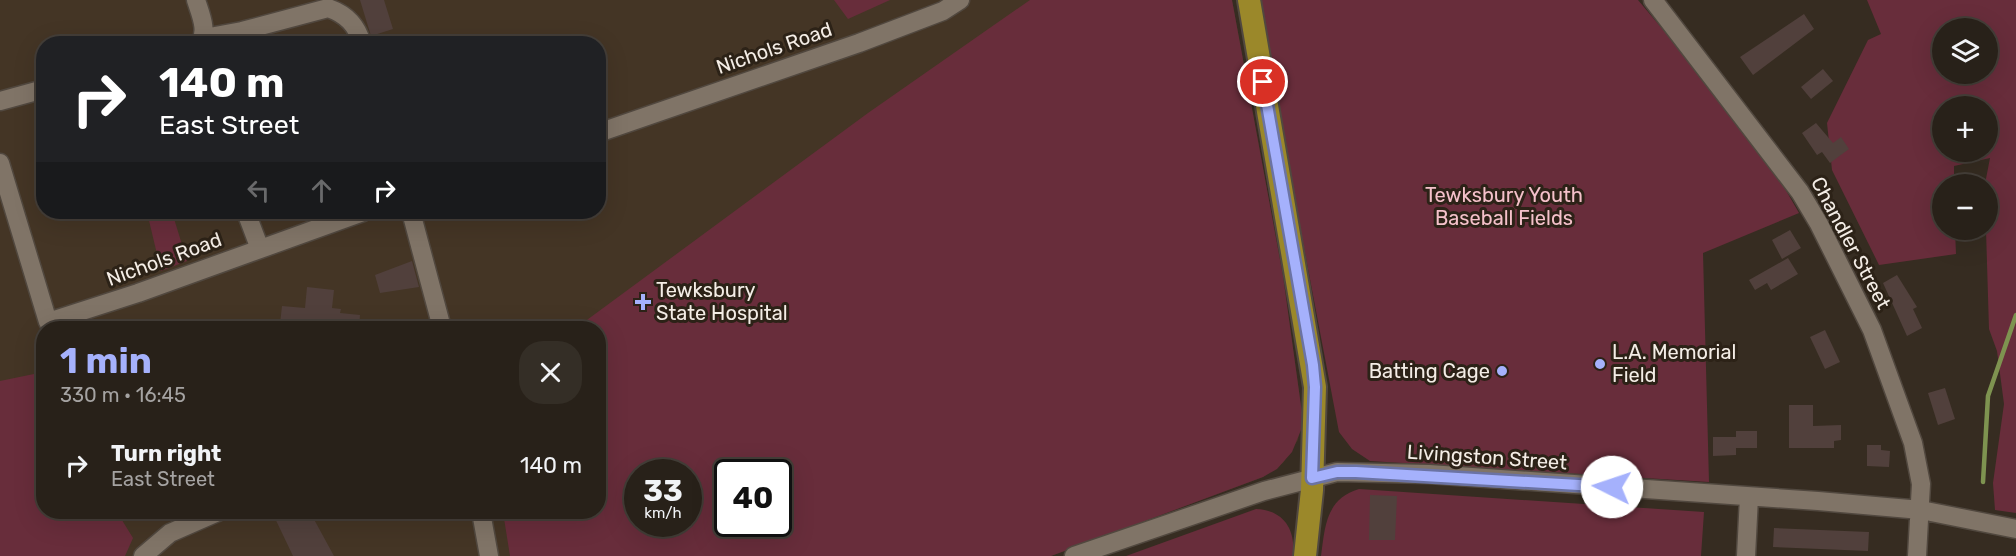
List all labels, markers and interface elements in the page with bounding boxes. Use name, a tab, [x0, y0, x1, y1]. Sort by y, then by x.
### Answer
street label: Nichols Road	[713, 17, 835, 79]
map controls	[1932, 18, 1998, 240]
button: layers	[1932, 18, 1998, 84]
pin	[1237, 56, 1288, 107]
text: 140 m	[159, 58, 285, 108]
icon: right	[60, 60, 138, 138]
icon: arrive	[1246, 65, 1279, 98]
button: +	[1932, 96, 1998, 162]
text: East Street	[159, 109, 299, 141]
street label: Chandler Street	[1806, 173, 1896, 313]
icon: left	[242, 174, 275, 207]
icon: ahead	[305, 174, 338, 207]
icon: right	[368, 174, 401, 207]
button: −	[1932, 174, 1998, 240]
park label: Tewksbury Youth Baseball Fields	[1425, 183, 1583, 230]
street label: Nichols Road	[103, 227, 225, 291]
place label: Tewksbury State Hospital	[656, 278, 788, 325]
marker: Tewksbury State Hospital	[634, 293, 652, 311]
text: 1 min	[60, 339, 152, 382]
place label: L.A. Memorial Field	[1612, 340, 1736, 387]
button: close	[519, 341, 582, 404]
marker: L.A. Memorial Field	[1593, 357, 1607, 371]
place label: Batting Cage	[1369, 359, 1490, 383]
marker: Batting Cage	[1495, 364, 1509, 378]
text: 330 m · 16:45	[60, 383, 186, 407]
street label: Livingston Street	[1406, 439, 1568, 475]
text: Turn right	[111, 440, 221, 467]
icon: right	[60, 449, 93, 482]
text: 140 m	[520, 452, 582, 479]
position arrow	[1580, 455, 1644, 519]
speed limit sign: 40	[714, 459, 792, 537]
text: East Street	[111, 467, 215, 491]
text: 33	[643, 473, 683, 509]
text: km/h	[644, 504, 682, 522]

